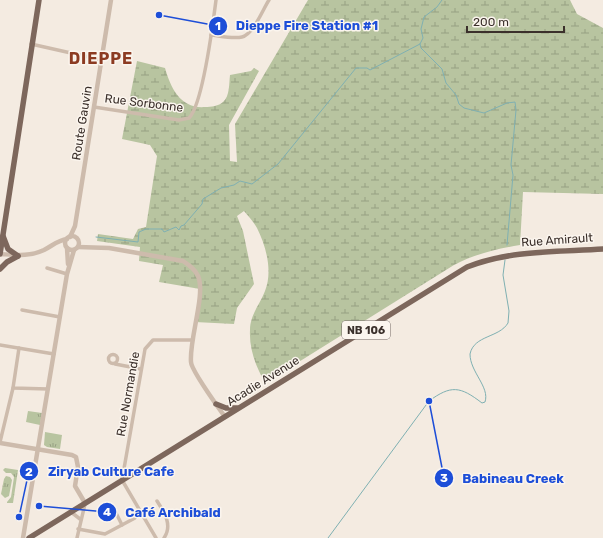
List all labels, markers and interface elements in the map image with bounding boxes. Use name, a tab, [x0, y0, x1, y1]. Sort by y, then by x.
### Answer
scale bar	[467, 8, 564, 34]
callout: Dieppe Fire Station #1	[208, 13, 386, 38]
text: 200 m	[473, 15, 509, 29]
text: Dieppe Fire Station #1	[236, 18, 378, 33]
text: 1	[215, 19, 221, 33]
district label: DIEPPE	[69, 49, 133, 68]
street label: Route Gauvin	[69, 85, 95, 161]
street label: Rue Sorbonne	[104, 91, 184, 115]
street label: Rue Amirault	[521, 230, 594, 249]
road number: NB 106	[342, 321, 390, 339]
street label: Rue Normandie	[114, 350, 142, 438]
street label: Acadie Avenue	[224, 353, 302, 409]
callout: Ziryab Culture Cafe	[19, 459, 182, 484]
text: Ziryab Culture Cafe	[48, 464, 174, 479]
text: 2	[25, 465, 33, 479]
callout: Babineau Creek	[434, 466, 572, 491]
text: 3	[440, 471, 448, 485]
text: Babineau Creek	[462, 471, 564, 486]
callout: Café Archibald	[97, 500, 229, 525]
text: 4	[103, 505, 111, 519]
text: Café Archibald	[125, 505, 221, 520]

